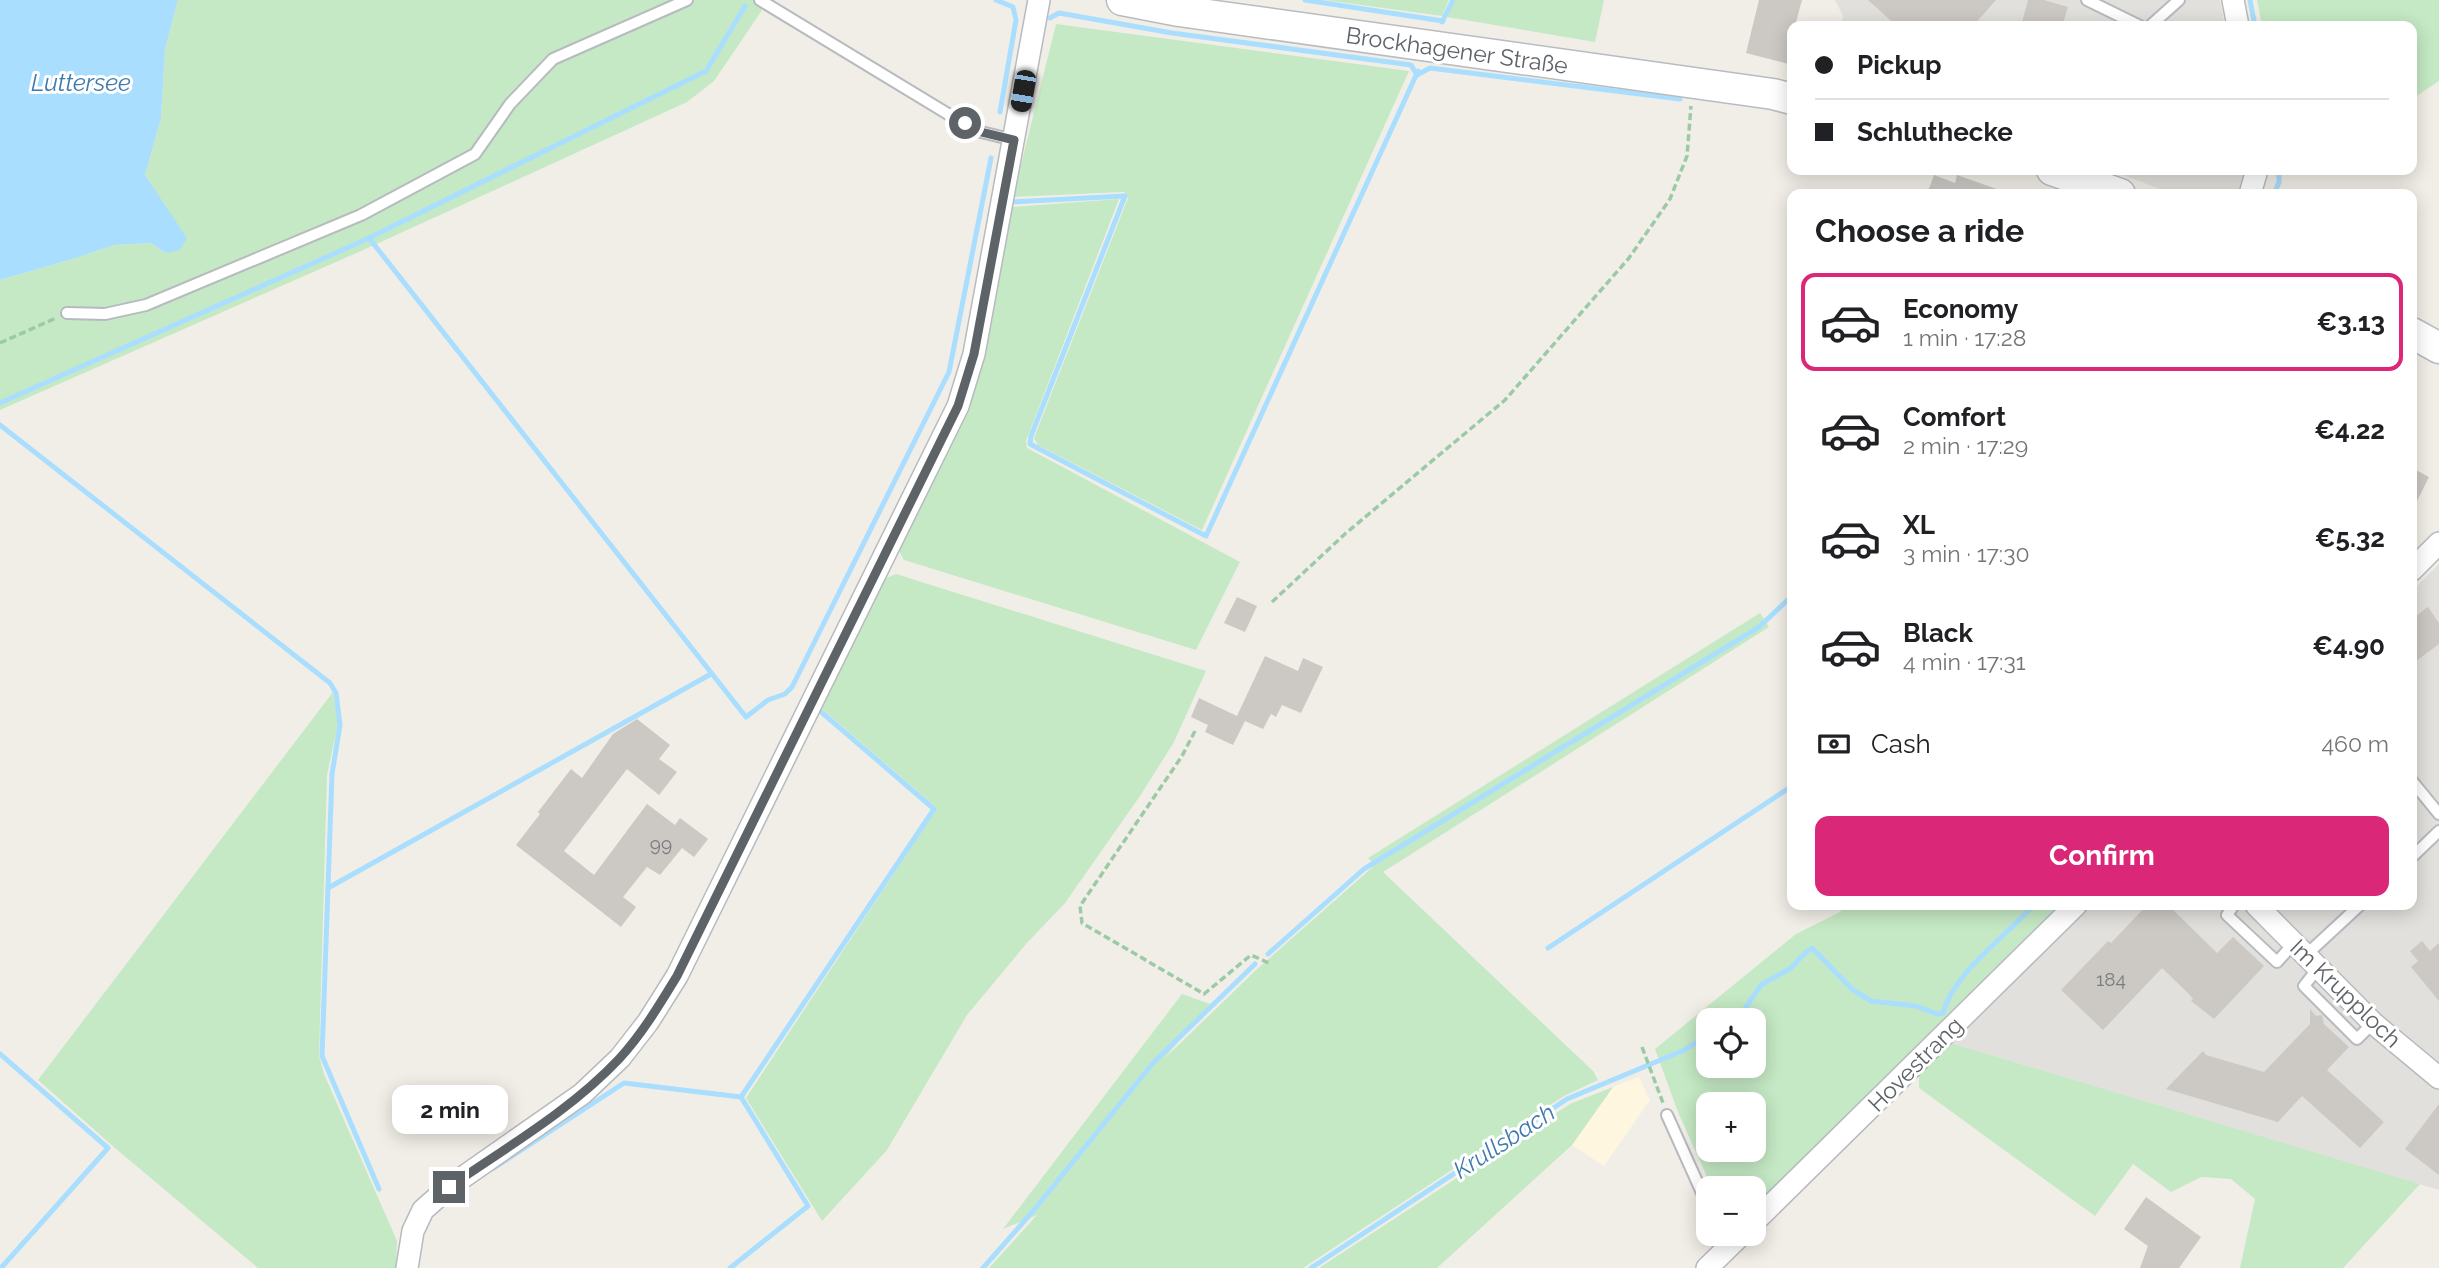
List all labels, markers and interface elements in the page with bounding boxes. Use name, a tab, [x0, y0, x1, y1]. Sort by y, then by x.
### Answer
street label: Brockhagener Straße	[1344, 21, 1570, 79]
text: Pickup	[1857, 50, 1942, 80]
water label: Luttersee	[31, 68, 131, 97]
car	[1010, 68, 1037, 114]
route start	[949, 107, 981, 139]
text: Schluthecke	[1857, 117, 2013, 147]
text: Choose a ride	[1815, 212, 2024, 249]
icon: car	[1819, 291, 1882, 354]
text: Economy	[1903, 294, 2018, 324]
text: €3.13	[2317, 307, 2385, 337]
text: 1 min · 17:28	[1903, 324, 2026, 351]
icon: car	[1819, 399, 1882, 462]
text: Comfort	[1903, 402, 2006, 432]
text: €4.22	[2314, 415, 2385, 445]
text: 2 min · 17:29	[1903, 432, 2028, 459]
icon: car	[1819, 507, 1882, 570]
text: XL	[1903, 510, 1935, 540]
text: €5.32	[2315, 523, 2385, 553]
text: 3 min · 17:30	[1903, 540, 2030, 567]
icon: car	[1819, 615, 1882, 678]
text: Black	[1903, 618, 1973, 648]
text: €4.90	[2312, 631, 2385, 661]
text: 4 min · 17:31	[1903, 648, 2026, 675]
icon: cash	[1815, 725, 1853, 763]
text: Cash	[1871, 729, 1931, 759]
text: 460 m	[2321, 730, 2389, 757]
button: Confirm	[1815, 816, 2389, 896]
house number: 99	[650, 833, 672, 855]
street label: Im Krupploch	[2285, 933, 2407, 1053]
house number: 184	[2096, 968, 2126, 990]
map controls	[1696, 1008, 1766, 1246]
button: locate	[1696, 1008, 1766, 1078]
street label: Hovestrang	[1862, 1011, 1968, 1117]
callout: 2 min	[391, 1086, 507, 1134]
button: +	[1696, 1092, 1766, 1162]
text: 2 min	[420, 1096, 480, 1123]
water label: Krullsbach	[1448, 1097, 1560, 1185]
route end	[433, 1171, 465, 1203]
button: −	[1696, 1176, 1766, 1246]

